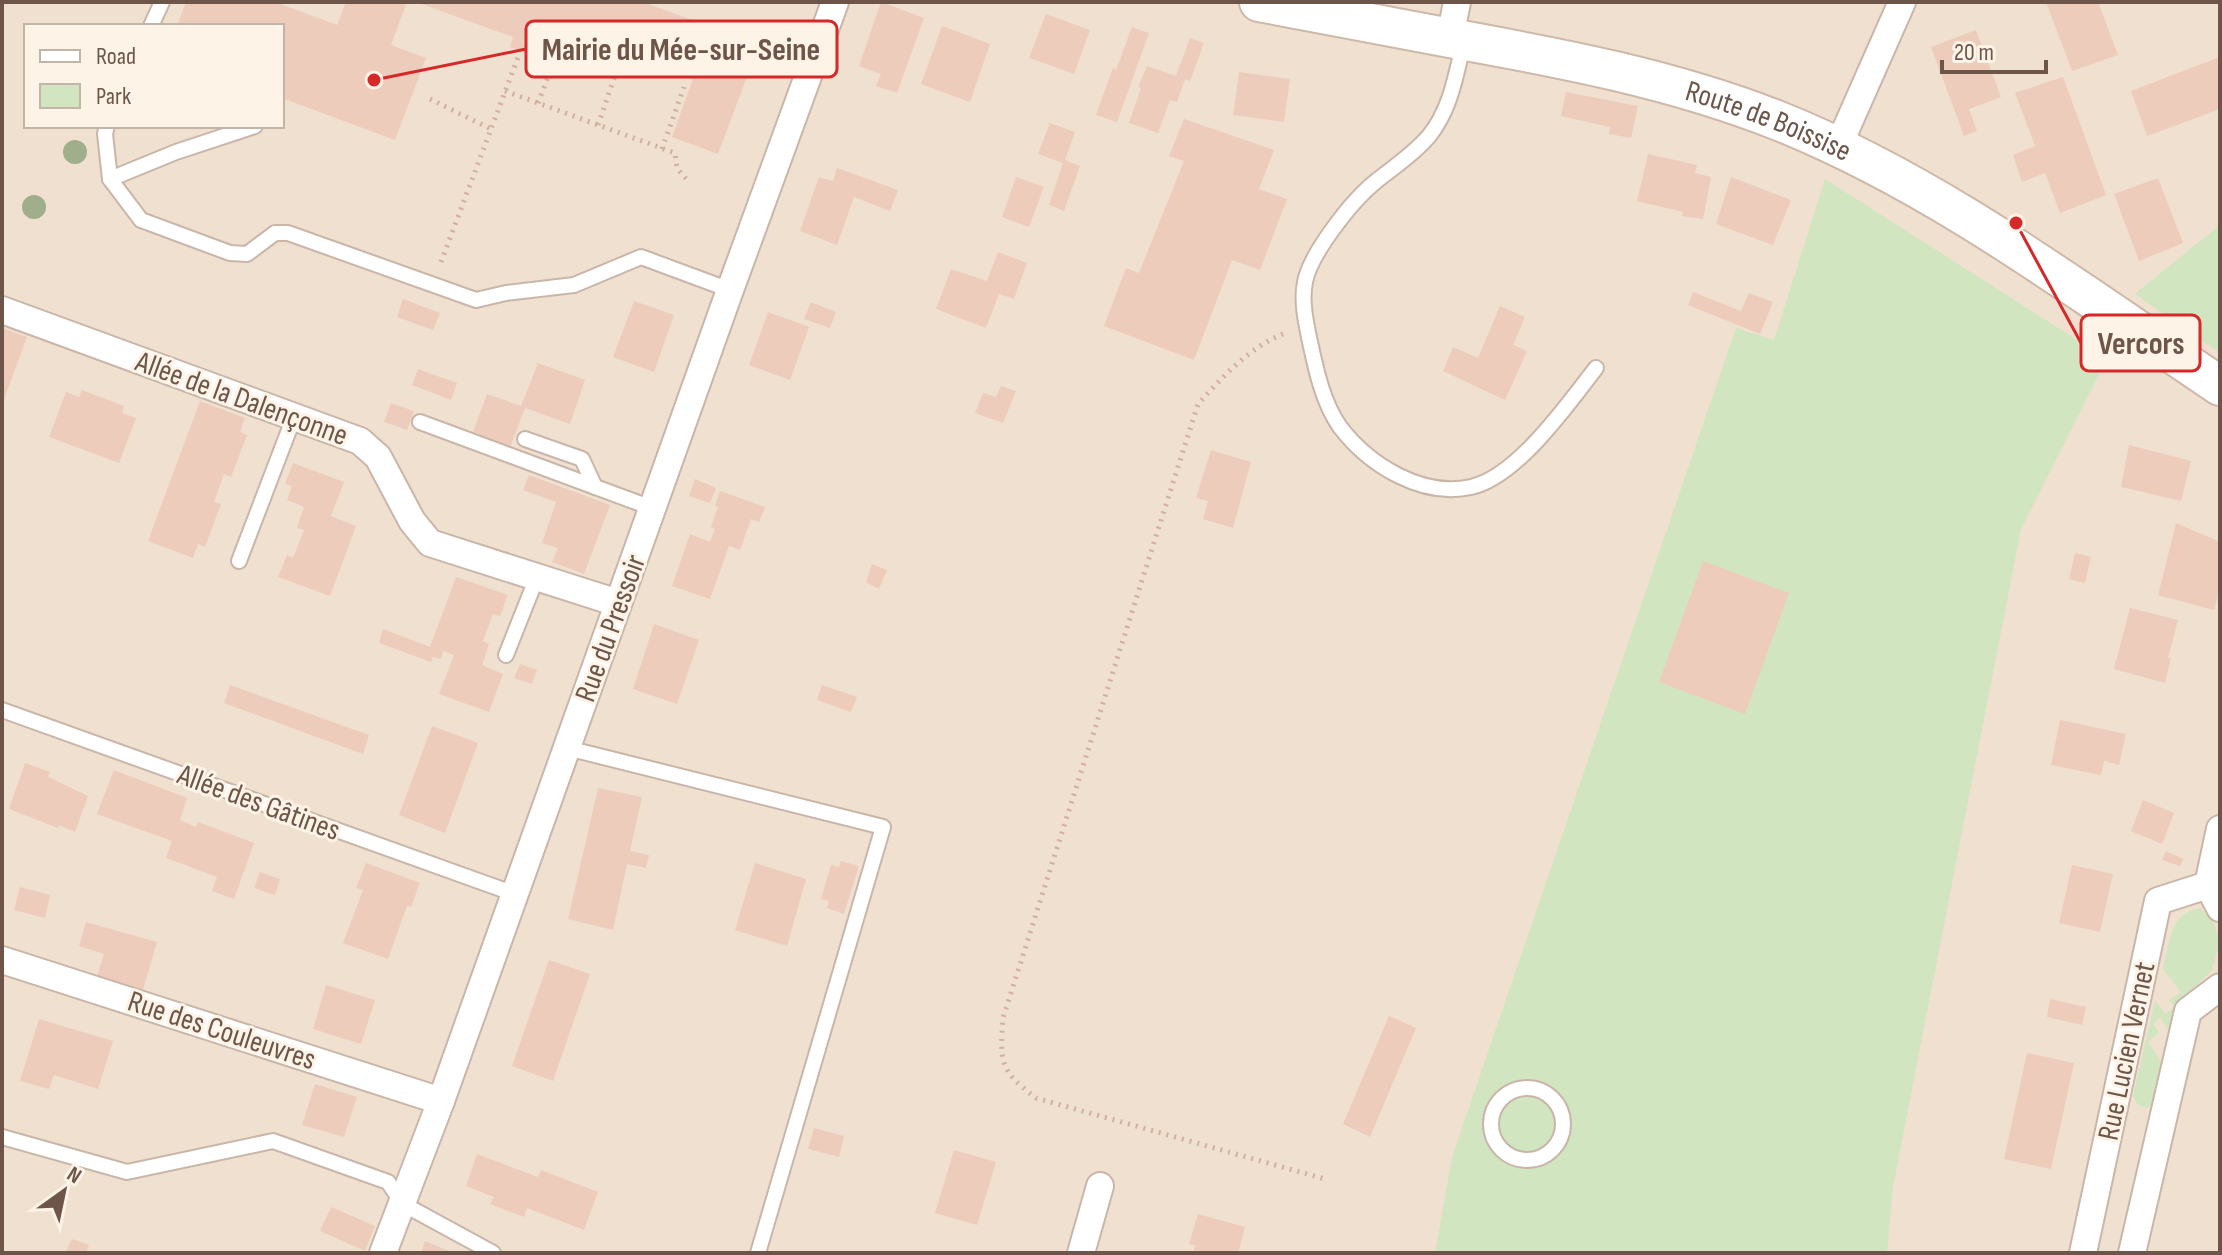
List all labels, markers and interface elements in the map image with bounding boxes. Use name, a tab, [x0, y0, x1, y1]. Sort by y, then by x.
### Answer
callout: Mairie du Mée-sur-Seine	[526, 21, 837, 77]
legend	[24, 24, 284, 128]
scale bar	[1942, 24, 2046, 74]
text: Mairie du Mée-sur-Seine	[542, 31, 820, 70]
text: 20 m	[1954, 38, 1994, 67]
text: Road	[96, 42, 136, 71]
street label: Route de Boissise	[1681, 73, 1857, 170]
text: Park	[96, 82, 131, 111]
callout: Vercors	[2081, 315, 2200, 371]
text: Vercors	[2097, 325, 2185, 364]
street label: Allée de la Dalençonne	[130, 344, 353, 454]
street label: Rue du Pressoir	[568, 550, 654, 707]
street label: Allée des Gâtines	[172, 757, 345, 849]
street label: Rue Lucien Vernet	[2091, 959, 2163, 1144]
street label: Rue des Couleuvres	[123, 984, 320, 1078]
north arrow	[24, 1151, 104, 1231]
text: N	[62, 1161, 86, 1190]

